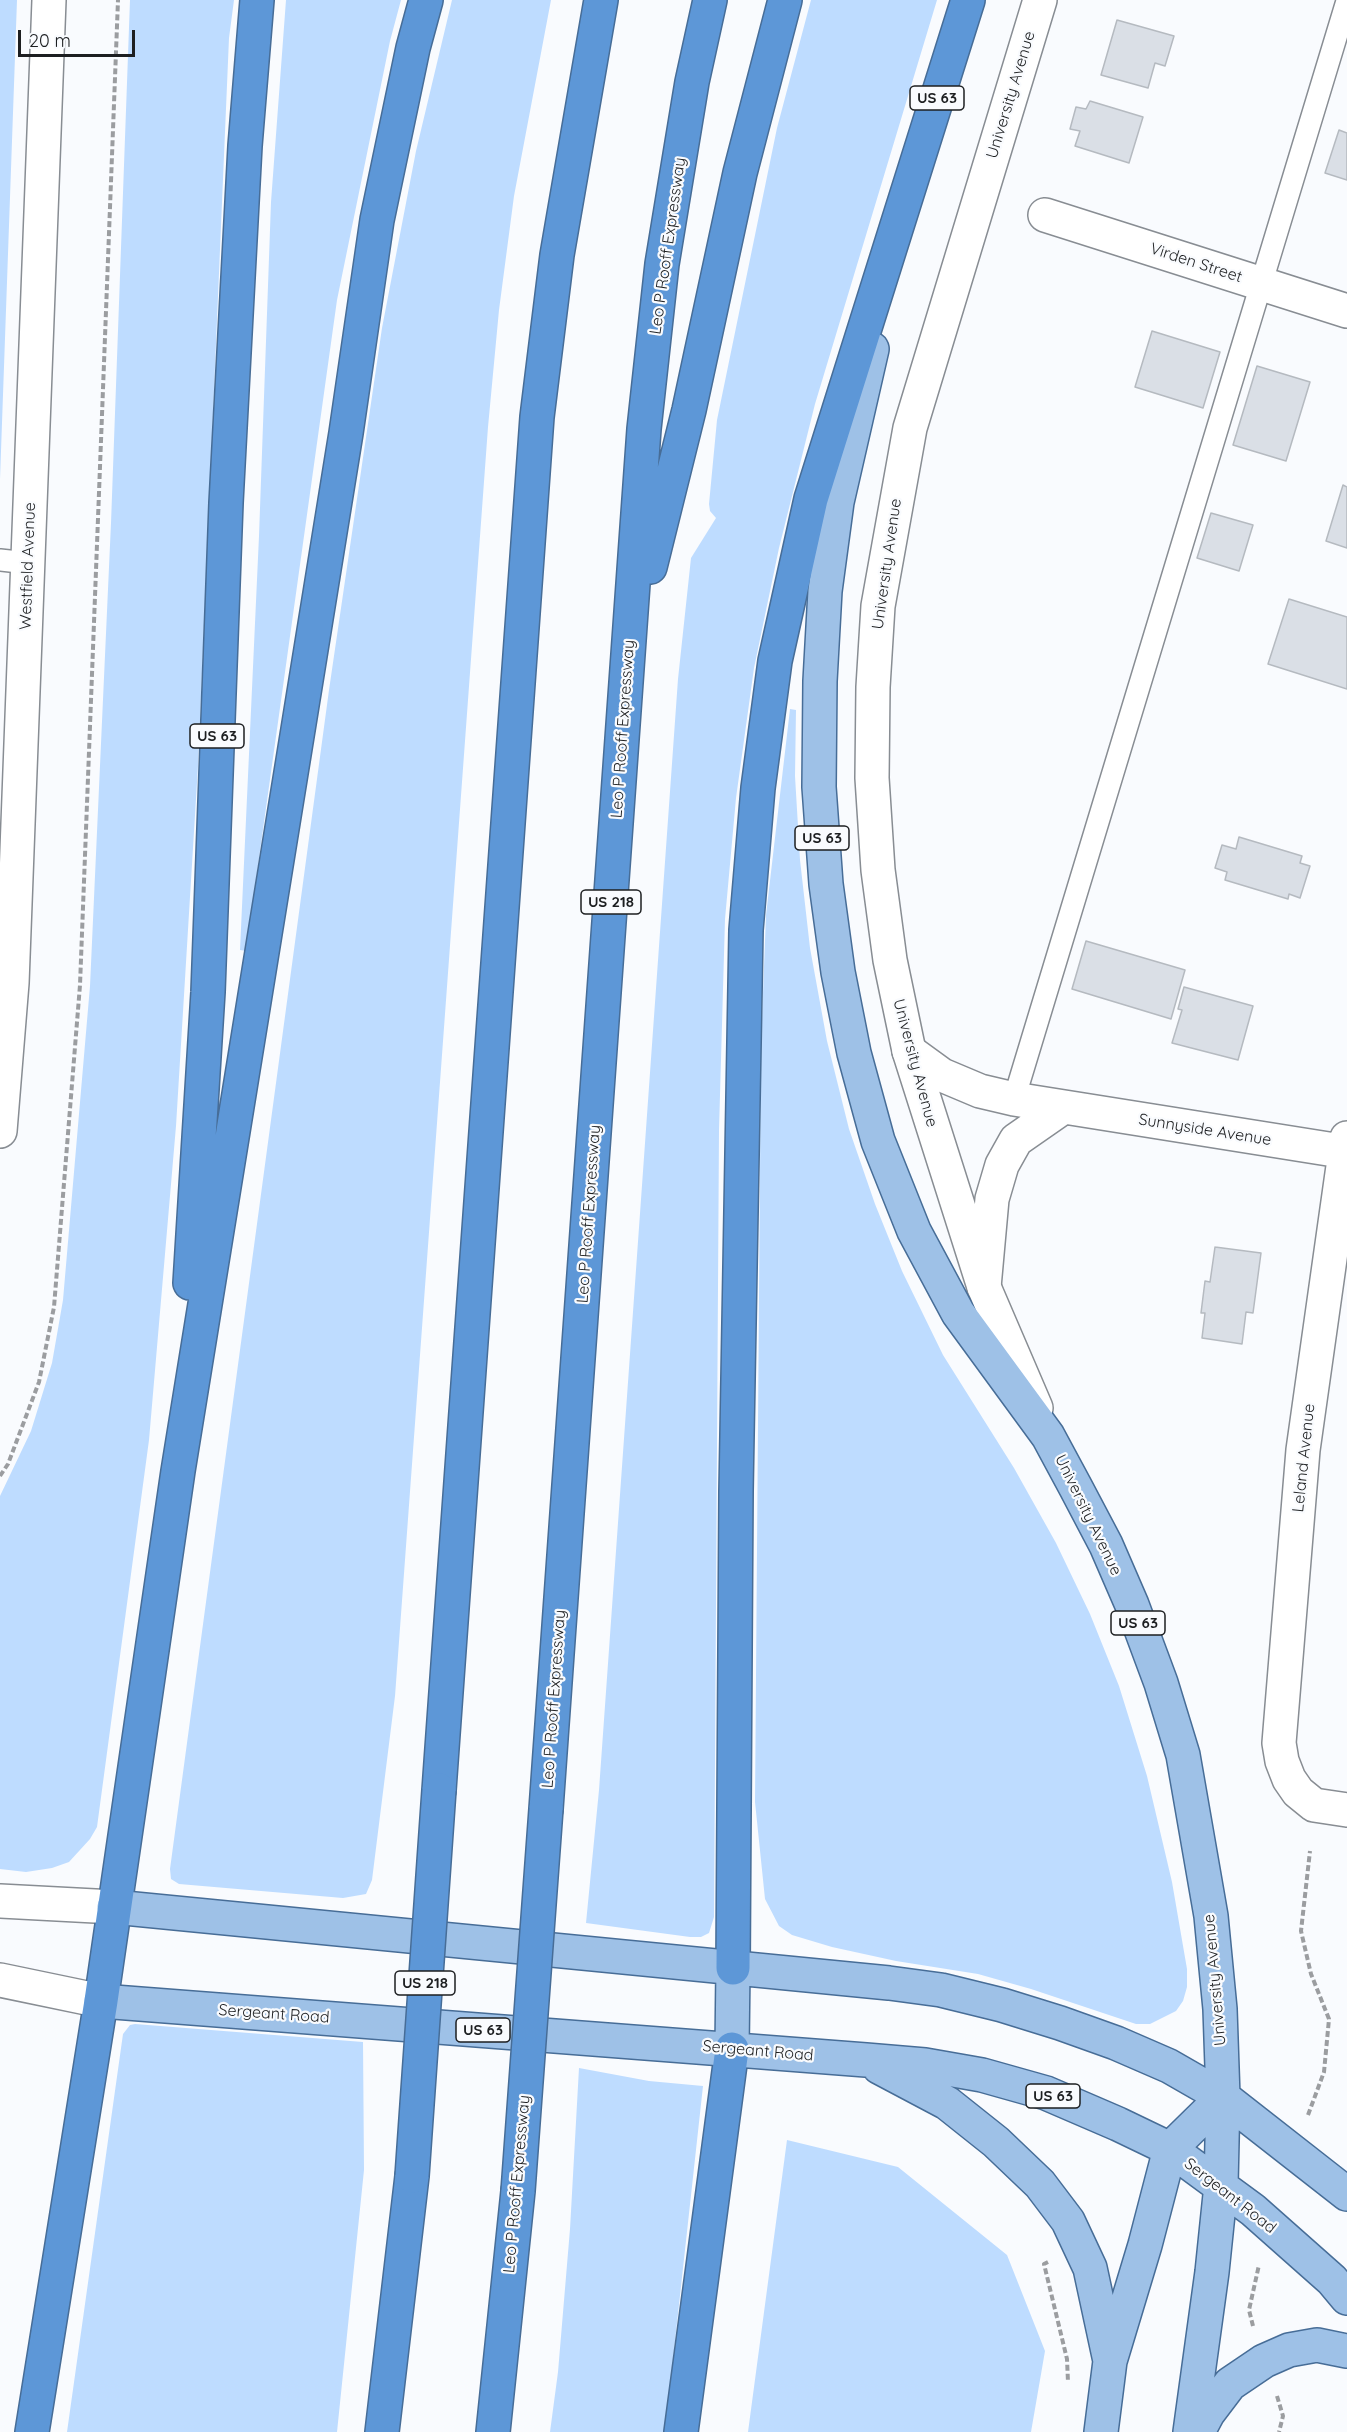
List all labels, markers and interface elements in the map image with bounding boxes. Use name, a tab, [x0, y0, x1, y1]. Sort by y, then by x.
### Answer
scale bar	[21, 18, 138, 56]
text: 20 m	[29, 29, 71, 52]
street label: University Avenue	[982, 29, 1040, 161]
road number: US 63	[910, 86, 964, 110]
street label: Leo P Rooff Expressway	[646, 156, 690, 336]
street label: Virden Street	[1147, 239, 1245, 287]
street label: University Avenue	[868, 497, 906, 631]
street label: Westfield Avenue	[16, 502, 40, 630]
street label: Leo P Rooff Expressway	[607, 639, 639, 819]
road number: US 63	[190, 724, 244, 748]
road number: US 63	[795, 826, 849, 850]
road number: US 218	[581, 890, 641, 914]
street label: University Avenue	[889, 997, 941, 1129]
street label: Sunnyside Avenue	[1137, 1110, 1273, 1150]
street label: Leo P Rooff Expressway	[573, 1124, 605, 1304]
street label: Leland Avenue	[1289, 1403, 1319, 1513]
street label: University Avenue	[1050, 1451, 1126, 1579]
street label: Leo P Rooff Expressway	[538, 1609, 570, 1789]
road number: US 63	[1111, 1611, 1165, 1635]
street label: University Avenue	[1200, 1913, 1230, 2047]
road number: US 218	[395, 1971, 455, 1995]
street label: Sergeant Road	[218, 2001, 330, 2027]
road number: US 63	[456, 2018, 510, 2042]
street label: Sergeant Road	[702, 2037, 814, 2065]
road number: US 63	[1026, 2084, 1080, 2108]
street label: Leo P Rooff Expressway	[500, 2094, 534, 2274]
street label: Sergeant Road	[1180, 2154, 1280, 2238]

